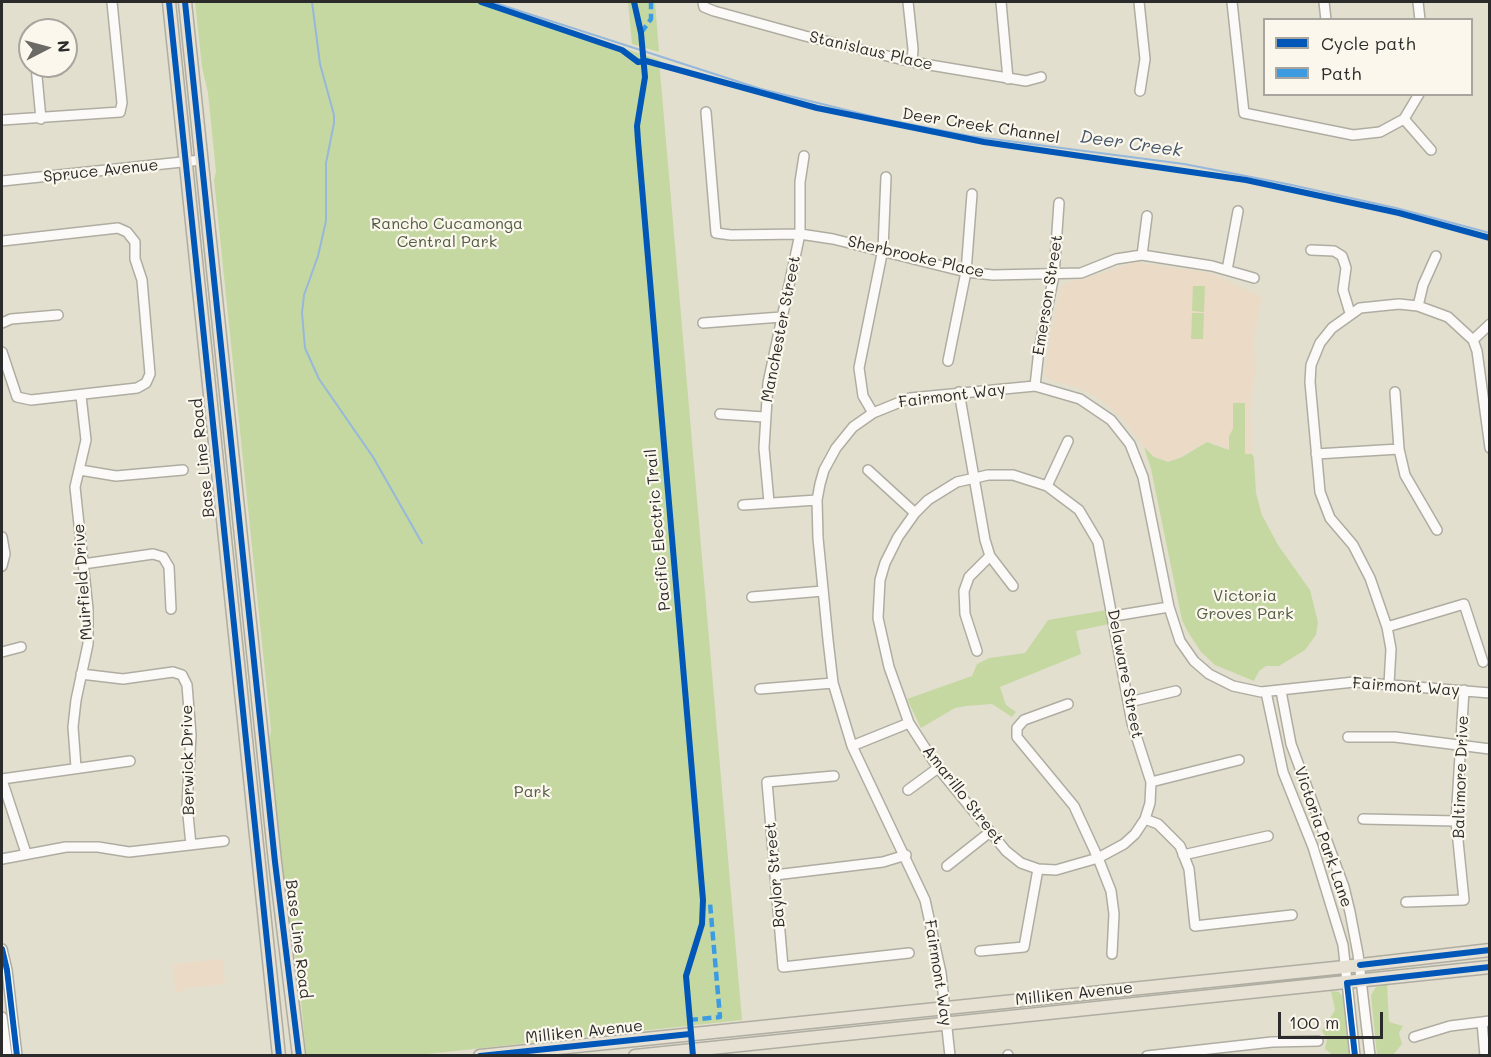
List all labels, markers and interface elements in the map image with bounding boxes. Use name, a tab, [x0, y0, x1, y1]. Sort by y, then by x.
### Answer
north arrow	[18, 18, 78, 78]
legend	[1263, 18, 1473, 96]
street label: Stanislaus Place	[807, 27, 935, 75]
text: Cycle path	[1321, 31, 1416, 55]
text: N	[53, 39, 75, 53]
text: Path	[1321, 61, 1361, 85]
street label: Deer Creek Channel	[901, 104, 1061, 148]
water label: Deer Creek	[1078, 126, 1184, 162]
street label: Spruce Avenue	[43, 155, 159, 187]
park label: Rancho Cucamonga Central Park	[371, 214, 523, 252]
street label: Sherbrooke Place	[846, 232, 986, 282]
street label: Emerson Street	[1029, 233, 1067, 357]
street label: Manchester Street	[757, 254, 805, 404]
street label: Fairmont Way	[897, 380, 1007, 412]
street label: Base Line Road	[187, 397, 219, 519]
street label: Pacific Electric Trail	[641, 448, 675, 612]
street label: Muirfield Drive	[69, 523, 97, 641]
park label: Victoria Groves Park	[1197, 586, 1293, 624]
street label: Delaware Street	[1103, 608, 1147, 740]
street label: Fairmont Way	[1352, 674, 1460, 700]
street label: Berwick Drive	[177, 705, 199, 815]
street label: Baltimore Drive	[1449, 715, 1473, 839]
street label: Amarillo Street	[918, 742, 1008, 848]
street label: Victoria Park Lane	[1290, 764, 1356, 910]
park label: Park	[514, 782, 550, 802]
street label: Baylor Street	[761, 821, 789, 929]
street label: Base Line Road	[281, 878, 315, 1000]
street label: Fairmont Way	[920, 918, 956, 1028]
street label: Milliken Avenue	[1014, 978, 1134, 1010]
scale bar	[1281, 1000, 1386, 1038]
text: 100 m	[1289, 1010, 1339, 1034]
street label: Milliken Avenue	[524, 1016, 644, 1048]

